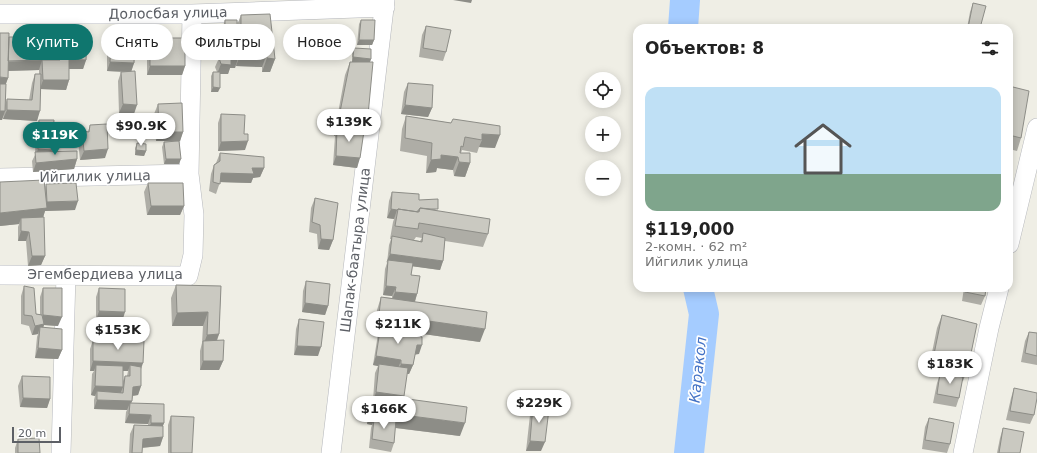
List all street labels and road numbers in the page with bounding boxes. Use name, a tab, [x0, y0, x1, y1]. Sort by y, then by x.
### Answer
street label: Долосбая улица	[108, 4, 228, 22]
street label: Ийгилик улица	[39, 167, 151, 185]
street label: Шапак-баатыра улица	[337, 167, 373, 333]
street label: Эгембердиева улица	[27, 266, 183, 282]

